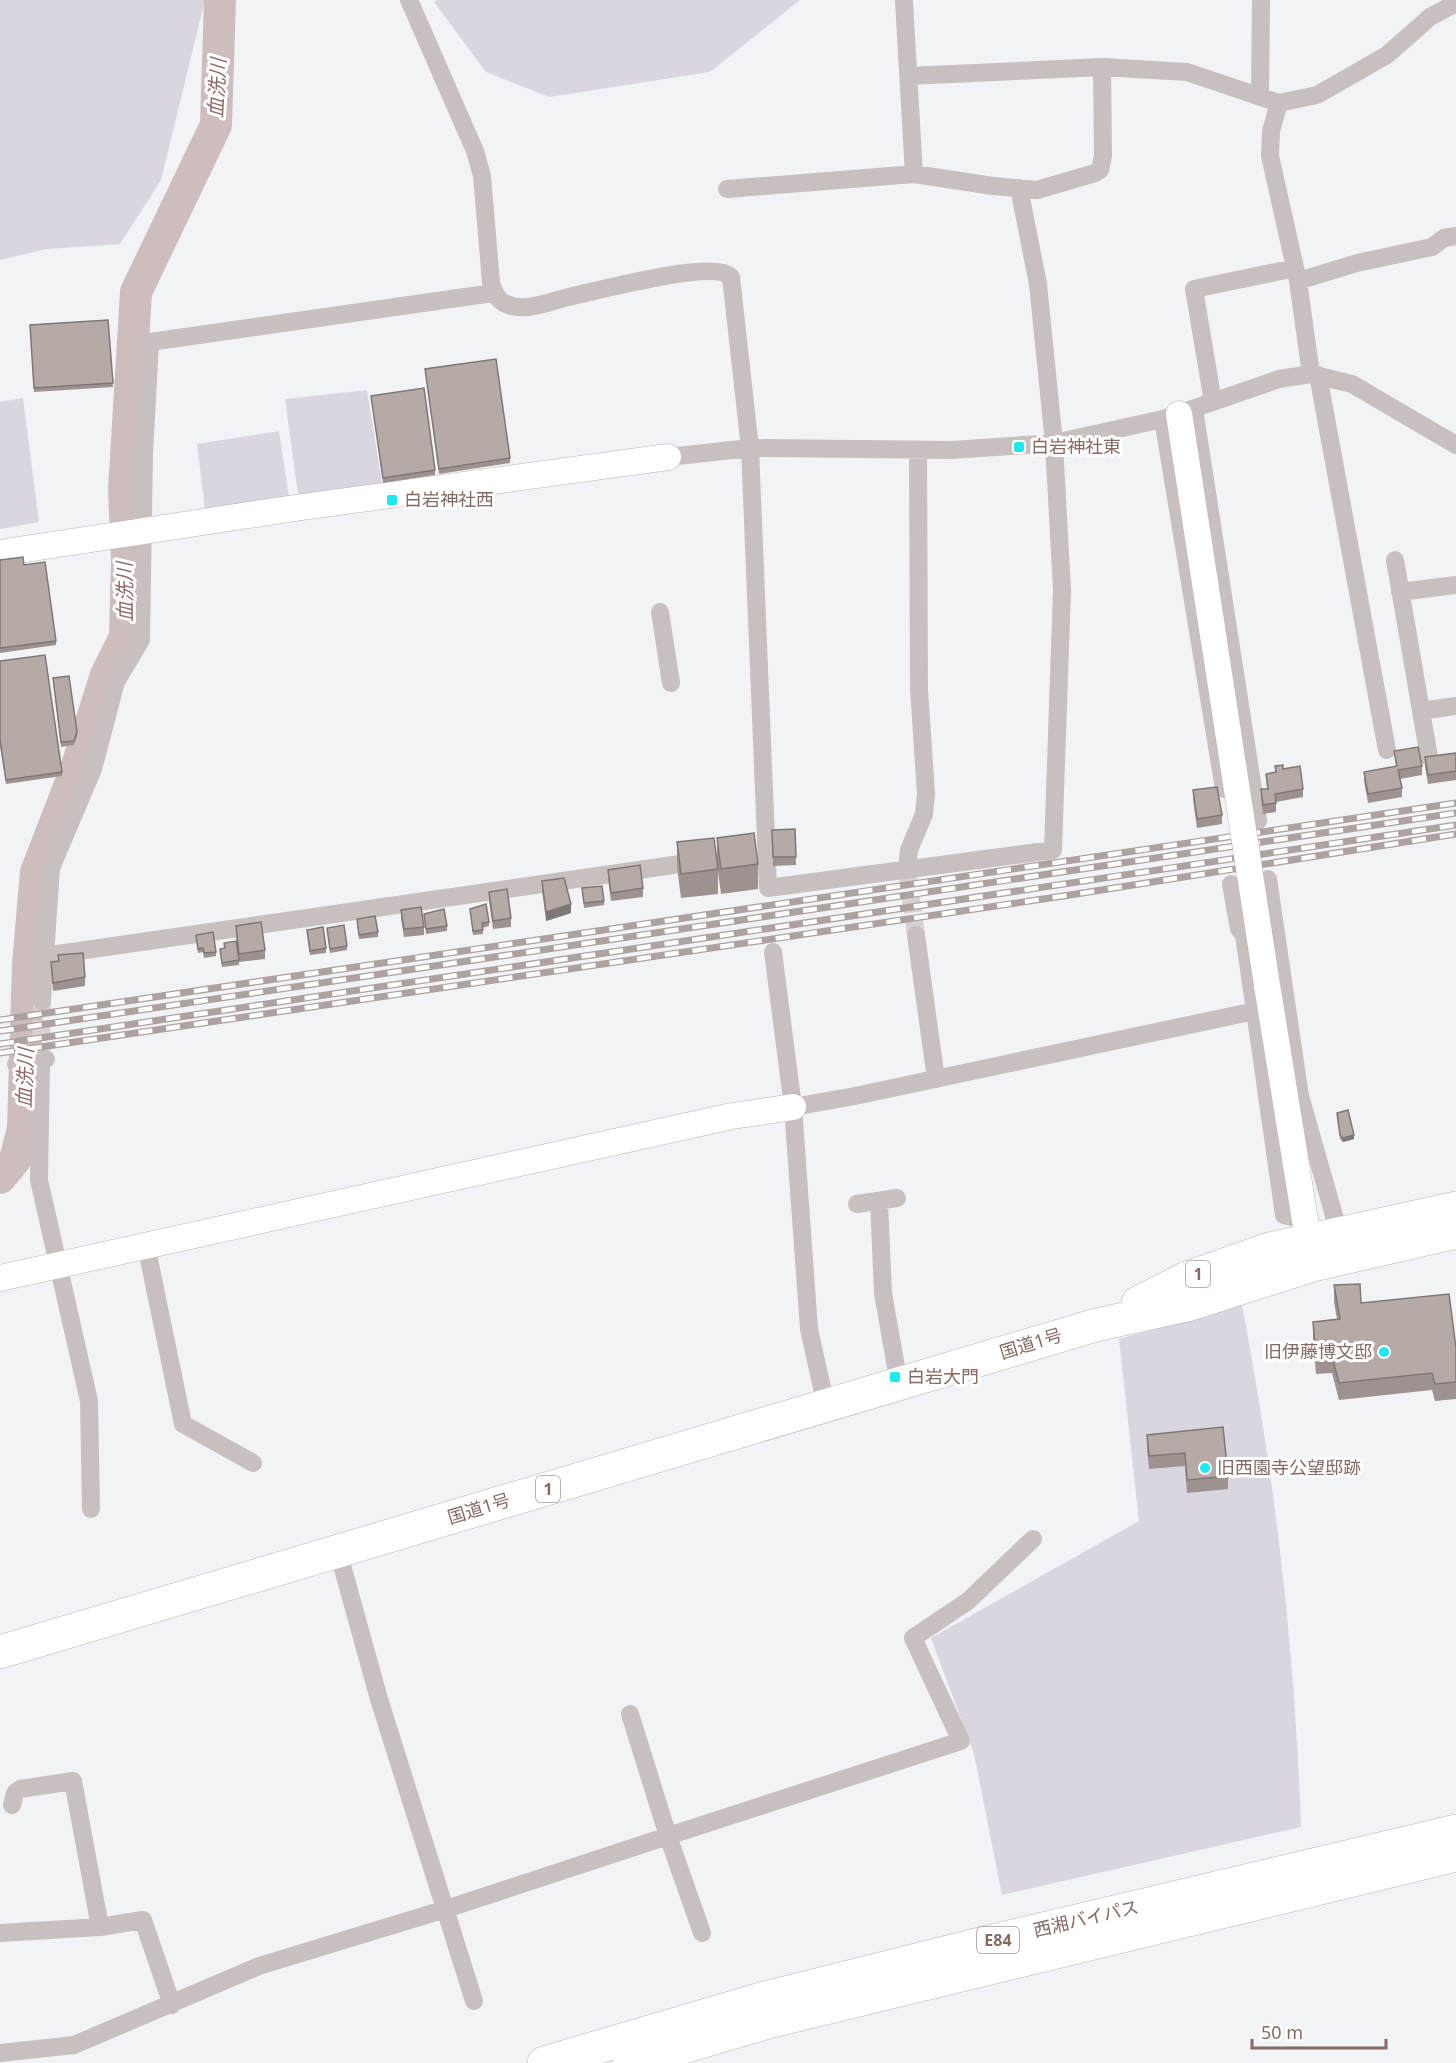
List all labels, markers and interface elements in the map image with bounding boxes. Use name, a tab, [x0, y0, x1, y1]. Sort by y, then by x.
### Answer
water label: 血洗川	[201, 55, 232, 119]
place label: 白岩神社東	[1031, 434, 1121, 458]
marker: 白岩神社東	[1012, 440, 1026, 454]
place label: 白岩神社西	[404, 487, 494, 511]
marker: 白岩神社西	[385, 493, 399, 507]
water label: 血洗川	[110, 560, 139, 622]
water label: 血洗川	[10, 1046, 39, 1108]
road number: 1	[1186, 1261, 1210, 1287]
street label: 国道1号	[996, 1322, 1065, 1364]
place label: 旧伊藤博文邸	[1264, 1339, 1372, 1363]
marker: 旧伊藤博文邸	[1377, 1345, 1391, 1359]
place label: 白岩大門	[907, 1364, 979, 1388]
marker: 白岩大門	[888, 1370, 902, 1384]
place label: 旧西園寺公望邸跡	[1217, 1455, 1361, 1479]
marker: 旧西園寺公望邸跡	[1198, 1461, 1212, 1475]
road number: 1	[536, 1476, 560, 1502]
street label: 国道1号	[444, 1487, 513, 1529]
street label: 西湘バイパス	[1031, 1894, 1141, 1942]
road number: E84	[977, 1927, 1019, 1953]
scale bar	[1252, 2012, 1386, 2050]
text: 50 m	[1261, 2020, 1303, 2044]

